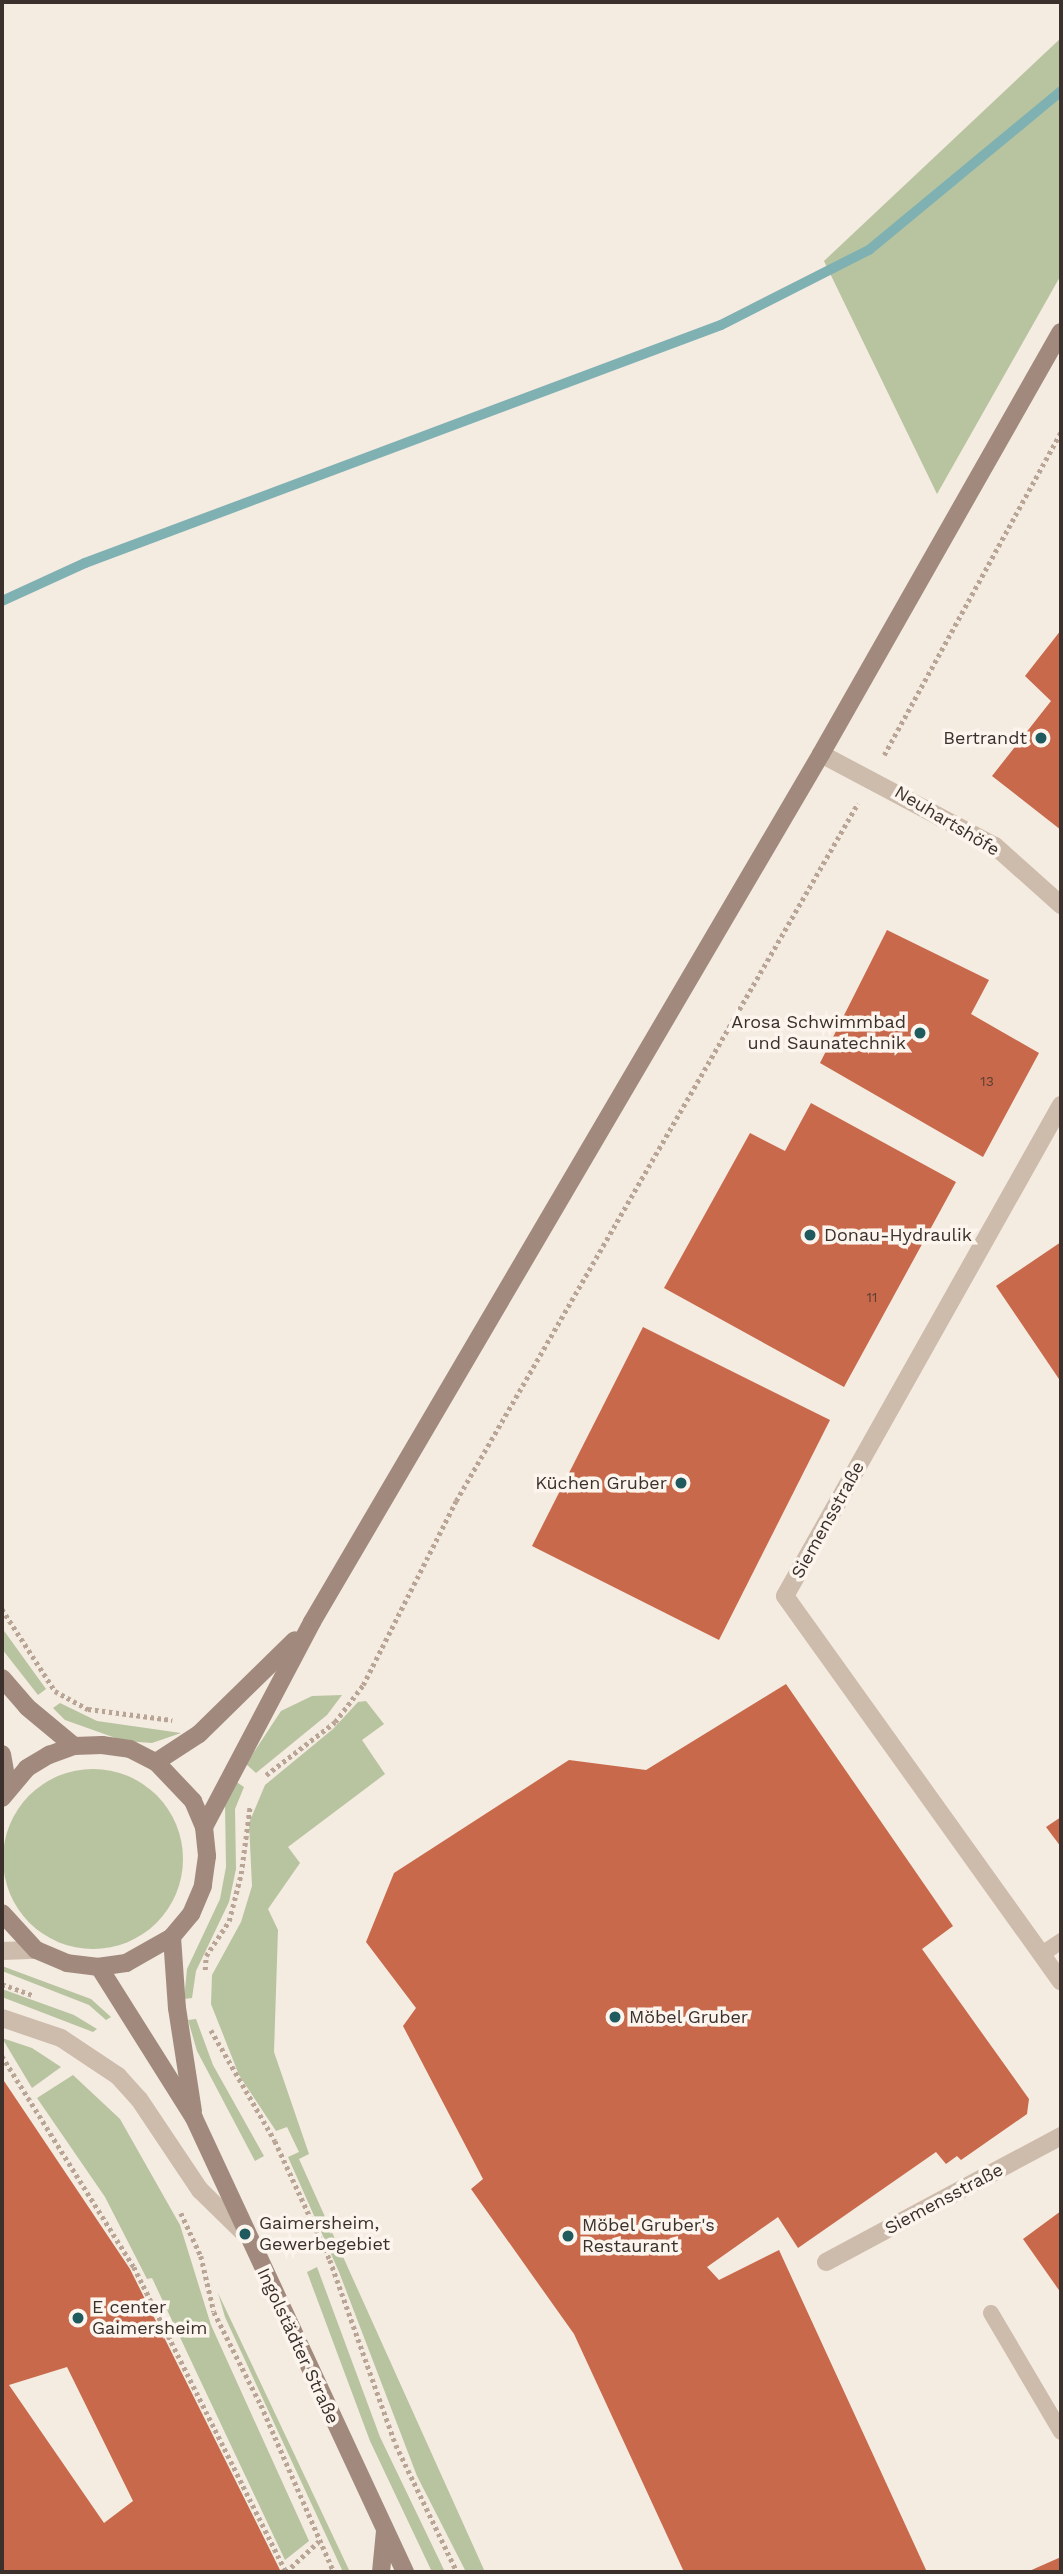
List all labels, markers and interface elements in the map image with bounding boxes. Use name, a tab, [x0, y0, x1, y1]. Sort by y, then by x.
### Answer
place label: Bertrandt	[943, 727, 1027, 749]
marker: Bertrandt	[1033, 730, 1049, 746]
street label: Neuhartshöfe	[891, 781, 1003, 861]
place label: Arosa Schwimmbad und Saunatechnik	[731, 1012, 906, 1054]
marker: Arosa Schwimmbad und Saunatechnik	[912, 1025, 928, 1041]
house number: 13	[980, 1073, 994, 1089]
place label: Donau-Hydraulik	[824, 1224, 972, 1246]
marker: Donau-Hydraulik	[802, 1227, 818, 1243]
house number: 11	[867, 1289, 877, 1305]
street label: Siemensstraße	[787, 1458, 869, 1582]
place label: Küchen Gruber	[535, 1472, 667, 1494]
marker: Küchen Gruber	[673, 1475, 689, 1491]
place label: Möbel Gruber	[629, 2006, 749, 2028]
marker: Möbel Gruber	[607, 2009, 623, 2025]
street label: Siemensstraße	[881, 2159, 1007, 2239]
place label: Gaimersheim, Gewerbegebiet	[259, 2213, 390, 2256]
place label: Möbel Gruber's Restaurant	[582, 2215, 715, 2258]
marker: Gaimersheim, Gewerbegebiet	[237, 2226, 253, 2242]
marker: Möbel Gruber's Restaurant	[560, 2228, 576, 2244]
street label: Ingolstädter Straße	[252, 2264, 344, 2428]
place label: E center Gaimersheim	[92, 2297, 207, 2340]
marker: E center Gaimersheim	[70, 2310, 86, 2326]

